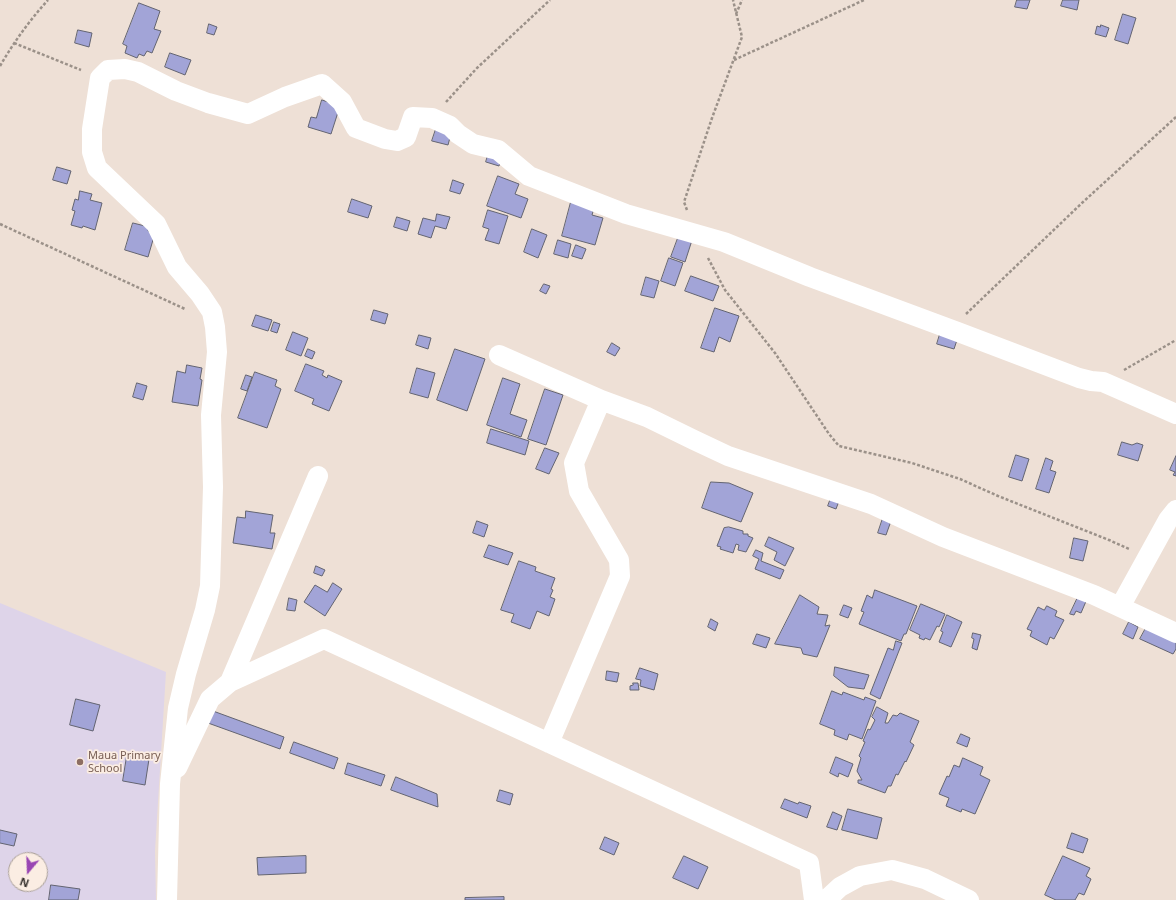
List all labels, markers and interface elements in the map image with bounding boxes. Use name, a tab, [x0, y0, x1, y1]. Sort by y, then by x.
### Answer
place label: Maua Primary School	[88, 749, 161, 775]
marker: Maua Primary School	[75, 757, 85, 767]
north arrow	[8, 852, 48, 892]
text: N	[18, 874, 31, 891]

